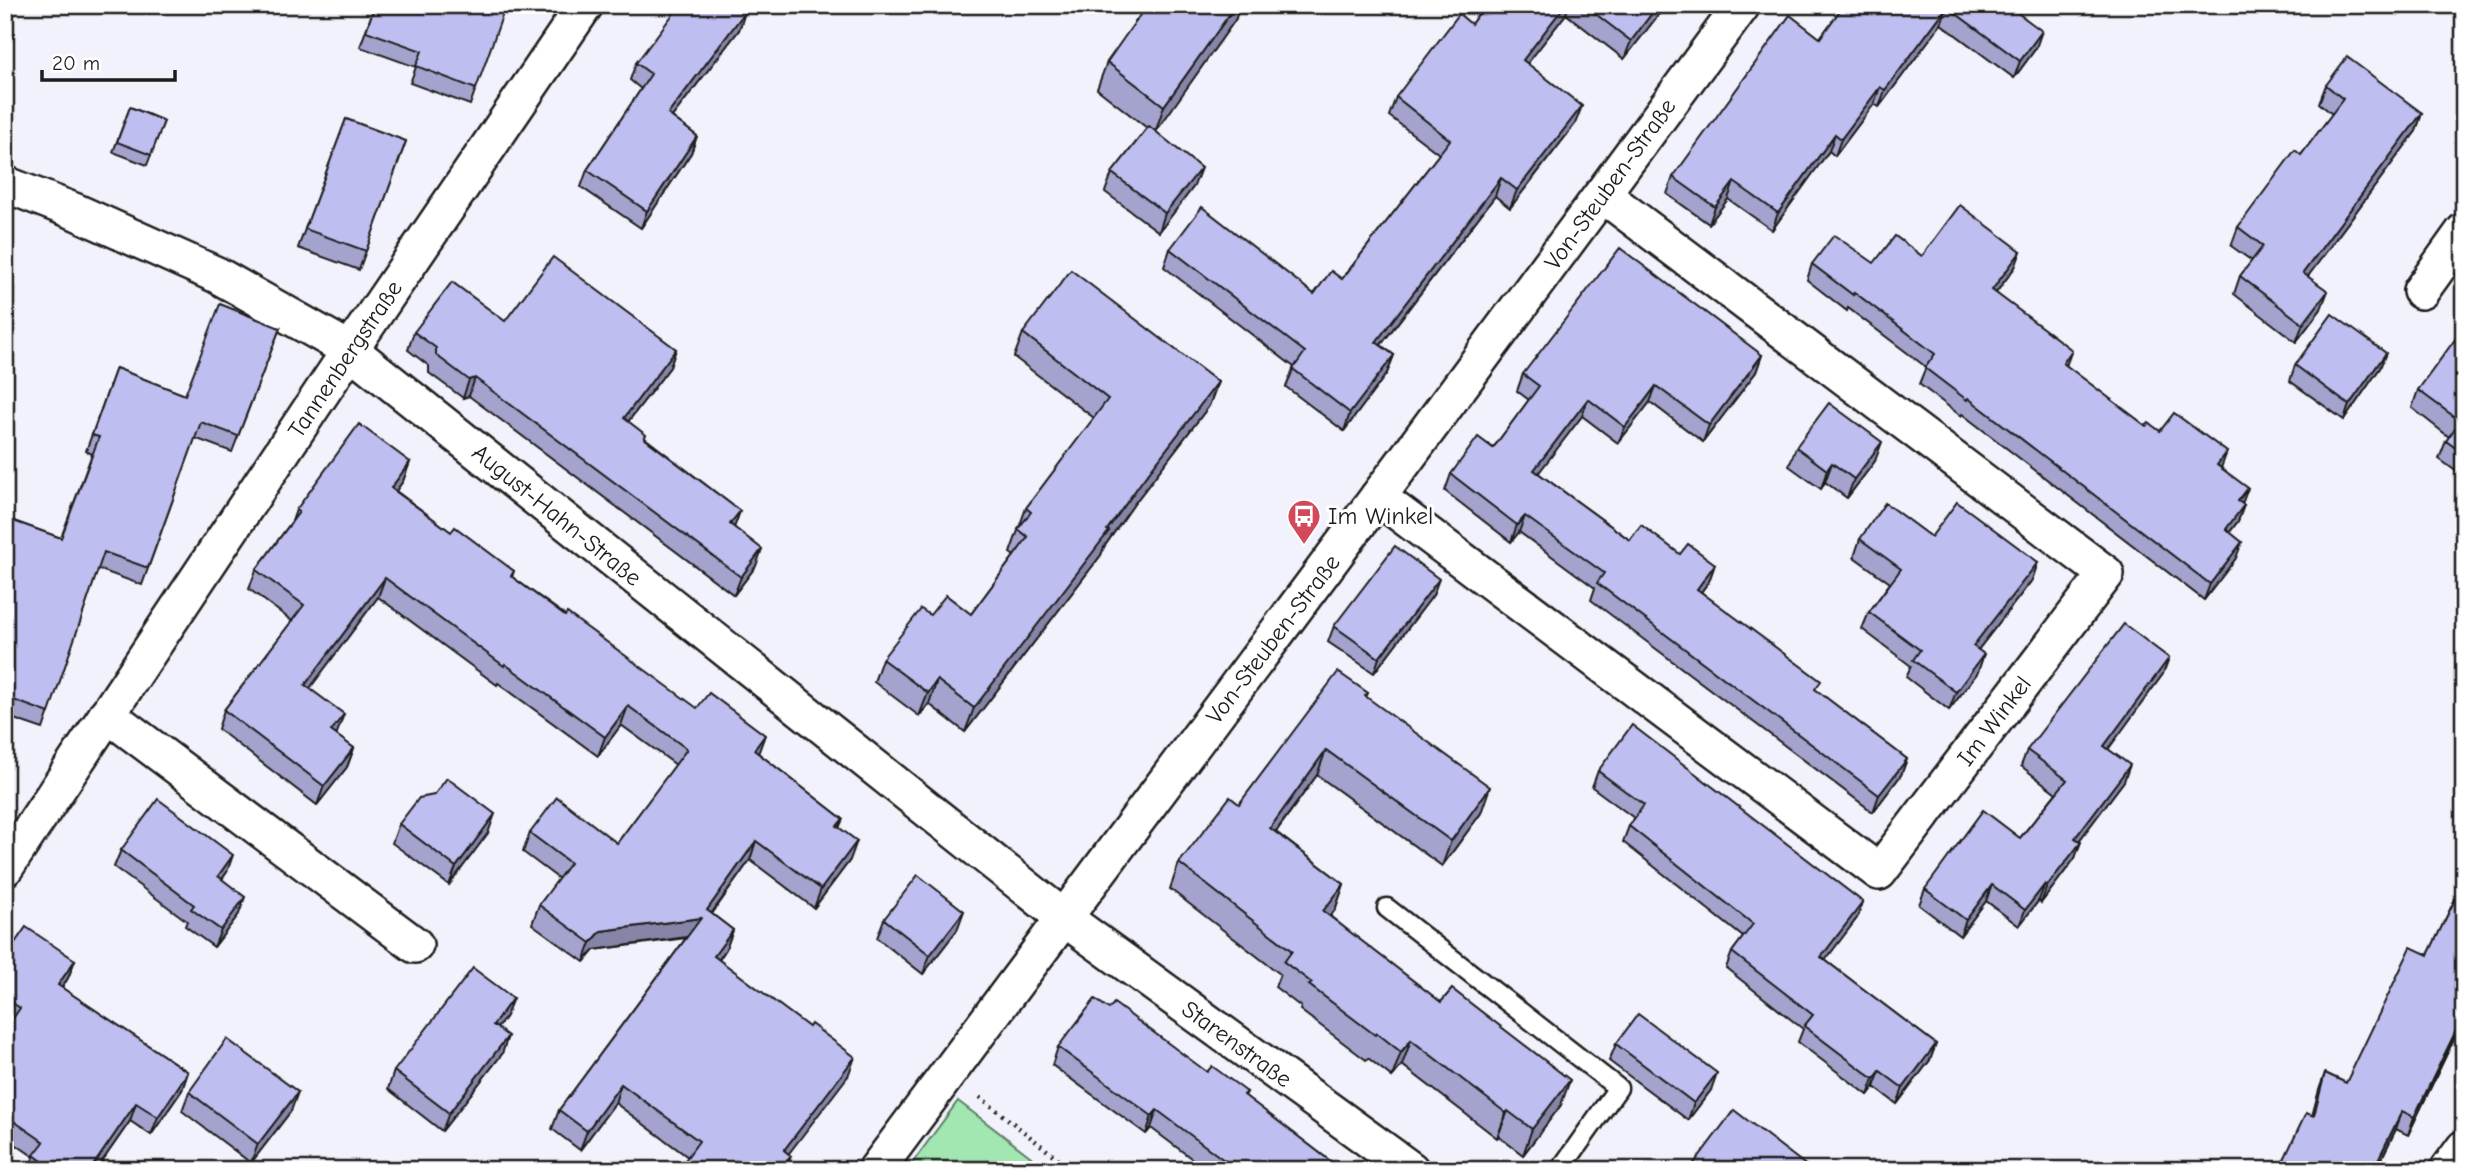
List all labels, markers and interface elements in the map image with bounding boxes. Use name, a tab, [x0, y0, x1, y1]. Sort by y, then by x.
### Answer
scale bar	[42, 38, 175, 82]
text: 20 m	[52, 51, 100, 75]
street label: Von-Steuben-Straße	[1538, 93, 1682, 275]
street label: Tannenbergstraße	[282, 275, 408, 443]
street label: August-Hahn-Straße	[467, 438, 647, 592]
bus stop icon: Im Winkel	[1285, 497, 1323, 546]
place label: Im Winkel	[1328, 502, 1433, 530]
street label: Von-Steuben-Straße	[1200, 549, 1346, 729]
street label: Im Winkel	[1951, 671, 2037, 771]
street label: Starenstraße	[1177, 995, 1297, 1093]

